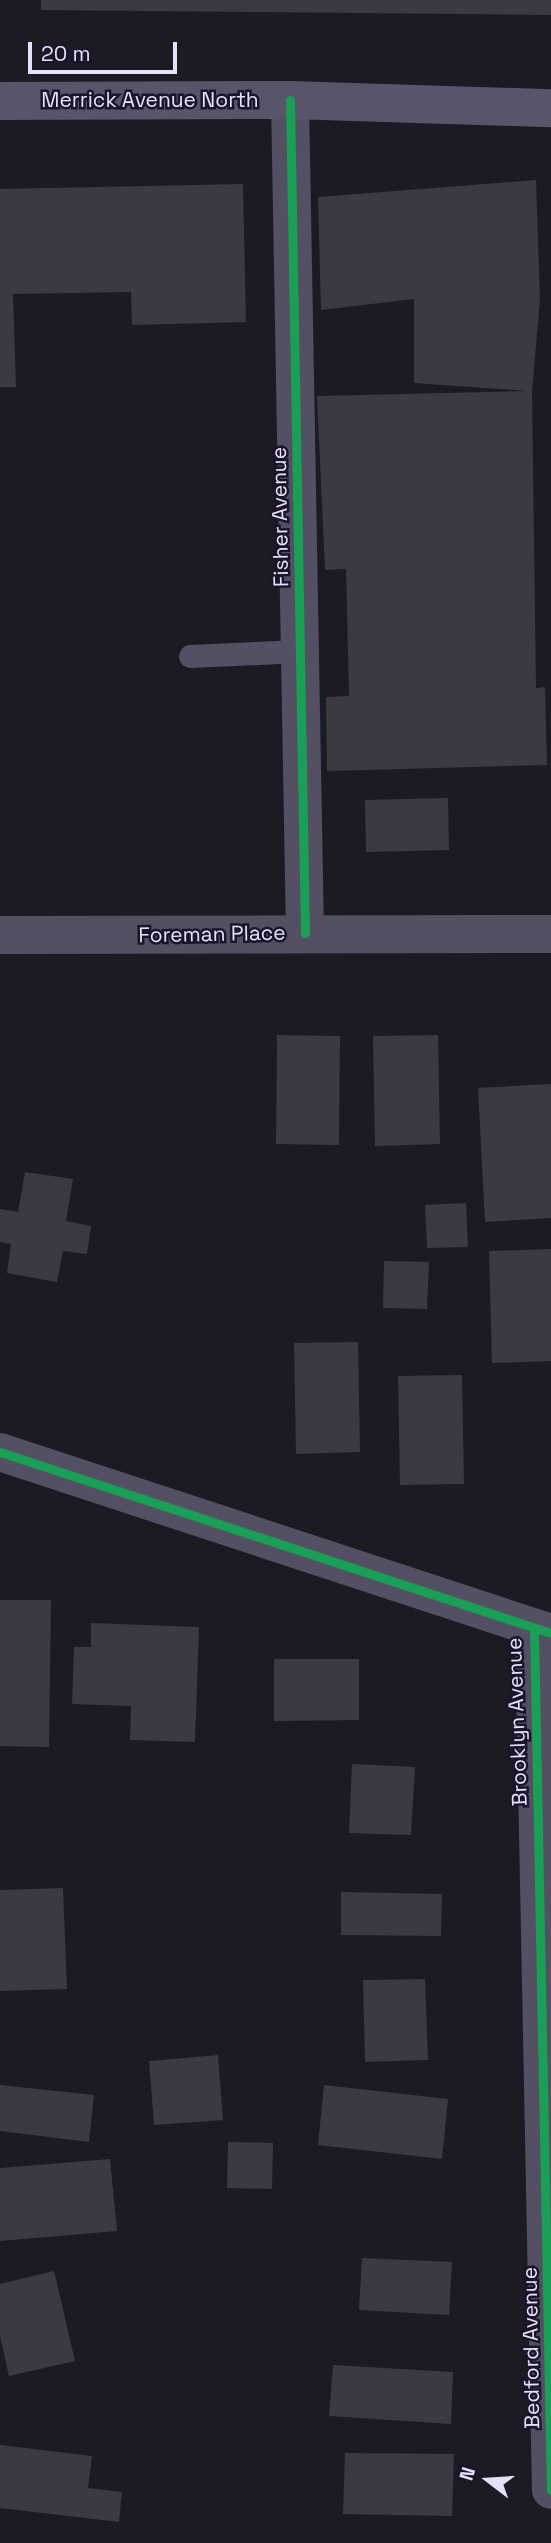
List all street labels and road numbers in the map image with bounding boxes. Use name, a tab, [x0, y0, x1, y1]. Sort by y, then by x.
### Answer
street label: Merrick Avenue North	[41, 87, 259, 113]
street label: Fisher Avenue	[266, 447, 294, 587]
street label: Foreman Place	[138, 920, 286, 948]
street label: Brooklyn Avenue	[501, 1637, 533, 1807]
street label: Bedford Avenue	[517, 2267, 545, 2429]

